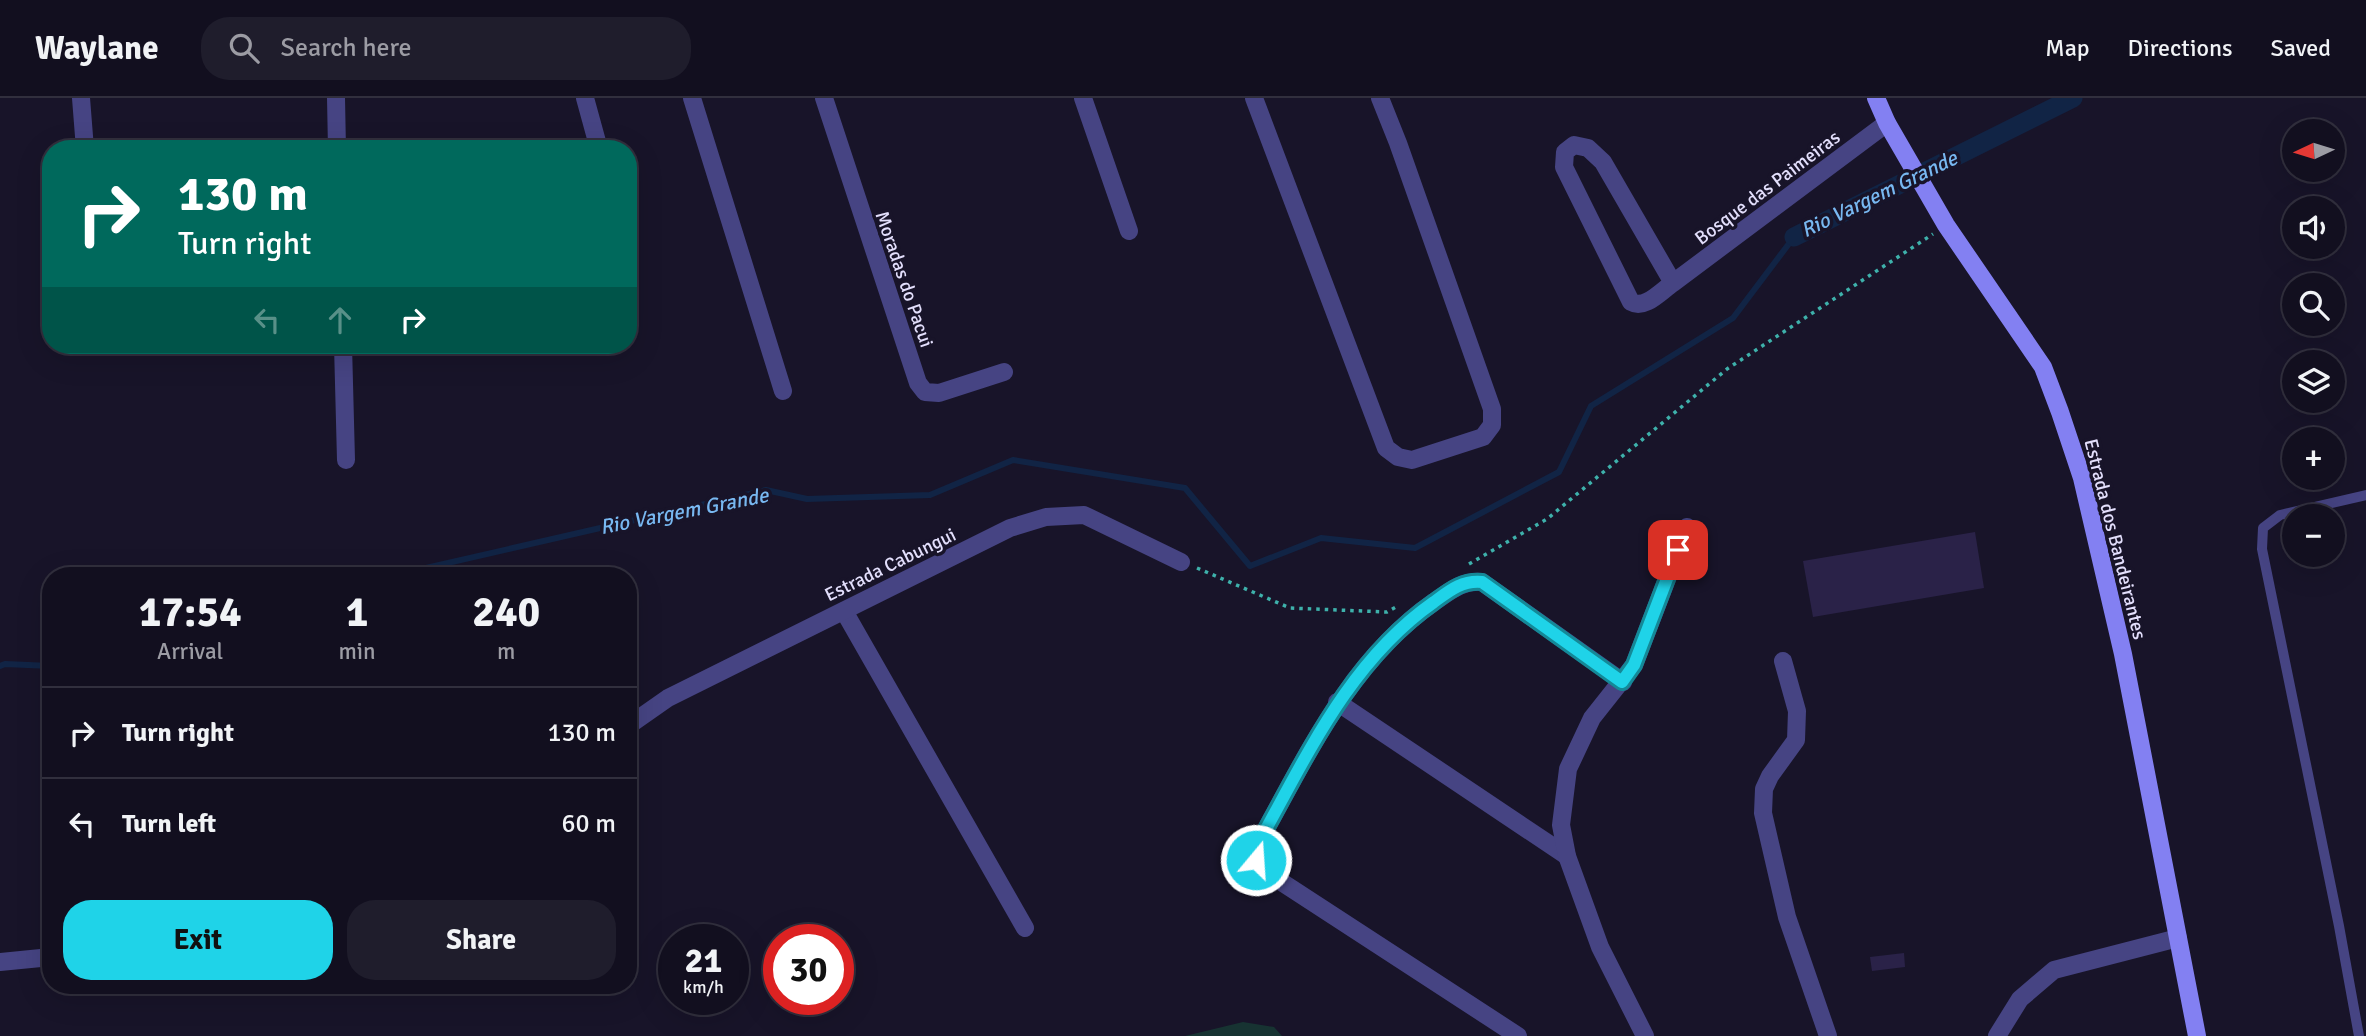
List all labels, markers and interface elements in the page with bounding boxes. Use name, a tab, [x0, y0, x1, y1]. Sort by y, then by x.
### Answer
search box	[201, 17, 691, 80]
text: Waylane	[35, 28, 159, 69]
icon: search	[225, 29, 263, 67]
text: Search here	[281, 32, 412, 64]
text: Map	[2045, 33, 2090, 63]
text: Directions	[2128, 33, 2233, 63]
text: Saved	[2271, 33, 2331, 63]
north arrow	[2282, 119, 2345, 182]
map controls	[2282, 119, 2345, 567]
street label: Bosque das Paimeiras	[1690, 125, 1845, 250]
water label: Rio Vargem Grande	[1796, 144, 1963, 243]
text: 130 m	[178, 164, 308, 224]
icon: right	[63, 168, 154, 259]
button: sound	[2282, 196, 2345, 259]
street label: Moradas do Pacui	[870, 208, 939, 351]
text: Turn right	[178, 224, 311, 263]
button: search	[2282, 273, 2345, 336]
icon: left	[248, 301, 286, 339]
icon: ahead	[321, 301, 359, 339]
icon: right	[394, 301, 432, 339]
button: layers	[2282, 350, 2345, 413]
button: +	[2282, 427, 2345, 490]
street label: Estrada dos Bandeirantes	[2078, 436, 2152, 642]
water label: Rio Vargem Grande	[598, 482, 772, 540]
button: −	[2282, 504, 2345, 567]
pin	[1648, 520, 1708, 580]
street label: Estrada Cabungui	[821, 523, 960, 607]
icon: arrive	[1659, 531, 1697, 569]
text: 17:54	[139, 587, 242, 638]
text: 1	[346, 587, 368, 638]
text: 240	[472, 587, 540, 638]
text: Arrival	[157, 637, 223, 666]
text: min	[338, 637, 376, 666]
text: m	[497, 637, 515, 666]
icon: right	[63, 714, 101, 752]
text: Turn right	[122, 717, 234, 749]
text: 130 m	[547, 717, 616, 749]
icon: left	[63, 805, 101, 843]
text: Turn left	[122, 808, 216, 840]
text: 60 m	[561, 808, 616, 840]
position arrow	[1219, 823, 1293, 897]
button: Exit	[63, 900, 333, 980]
button: Share	[347, 900, 616, 980]
speed limit sign: 30	[763, 924, 854, 1015]
text: 21	[685, 939, 722, 982]
text: km/h	[683, 976, 724, 998]

